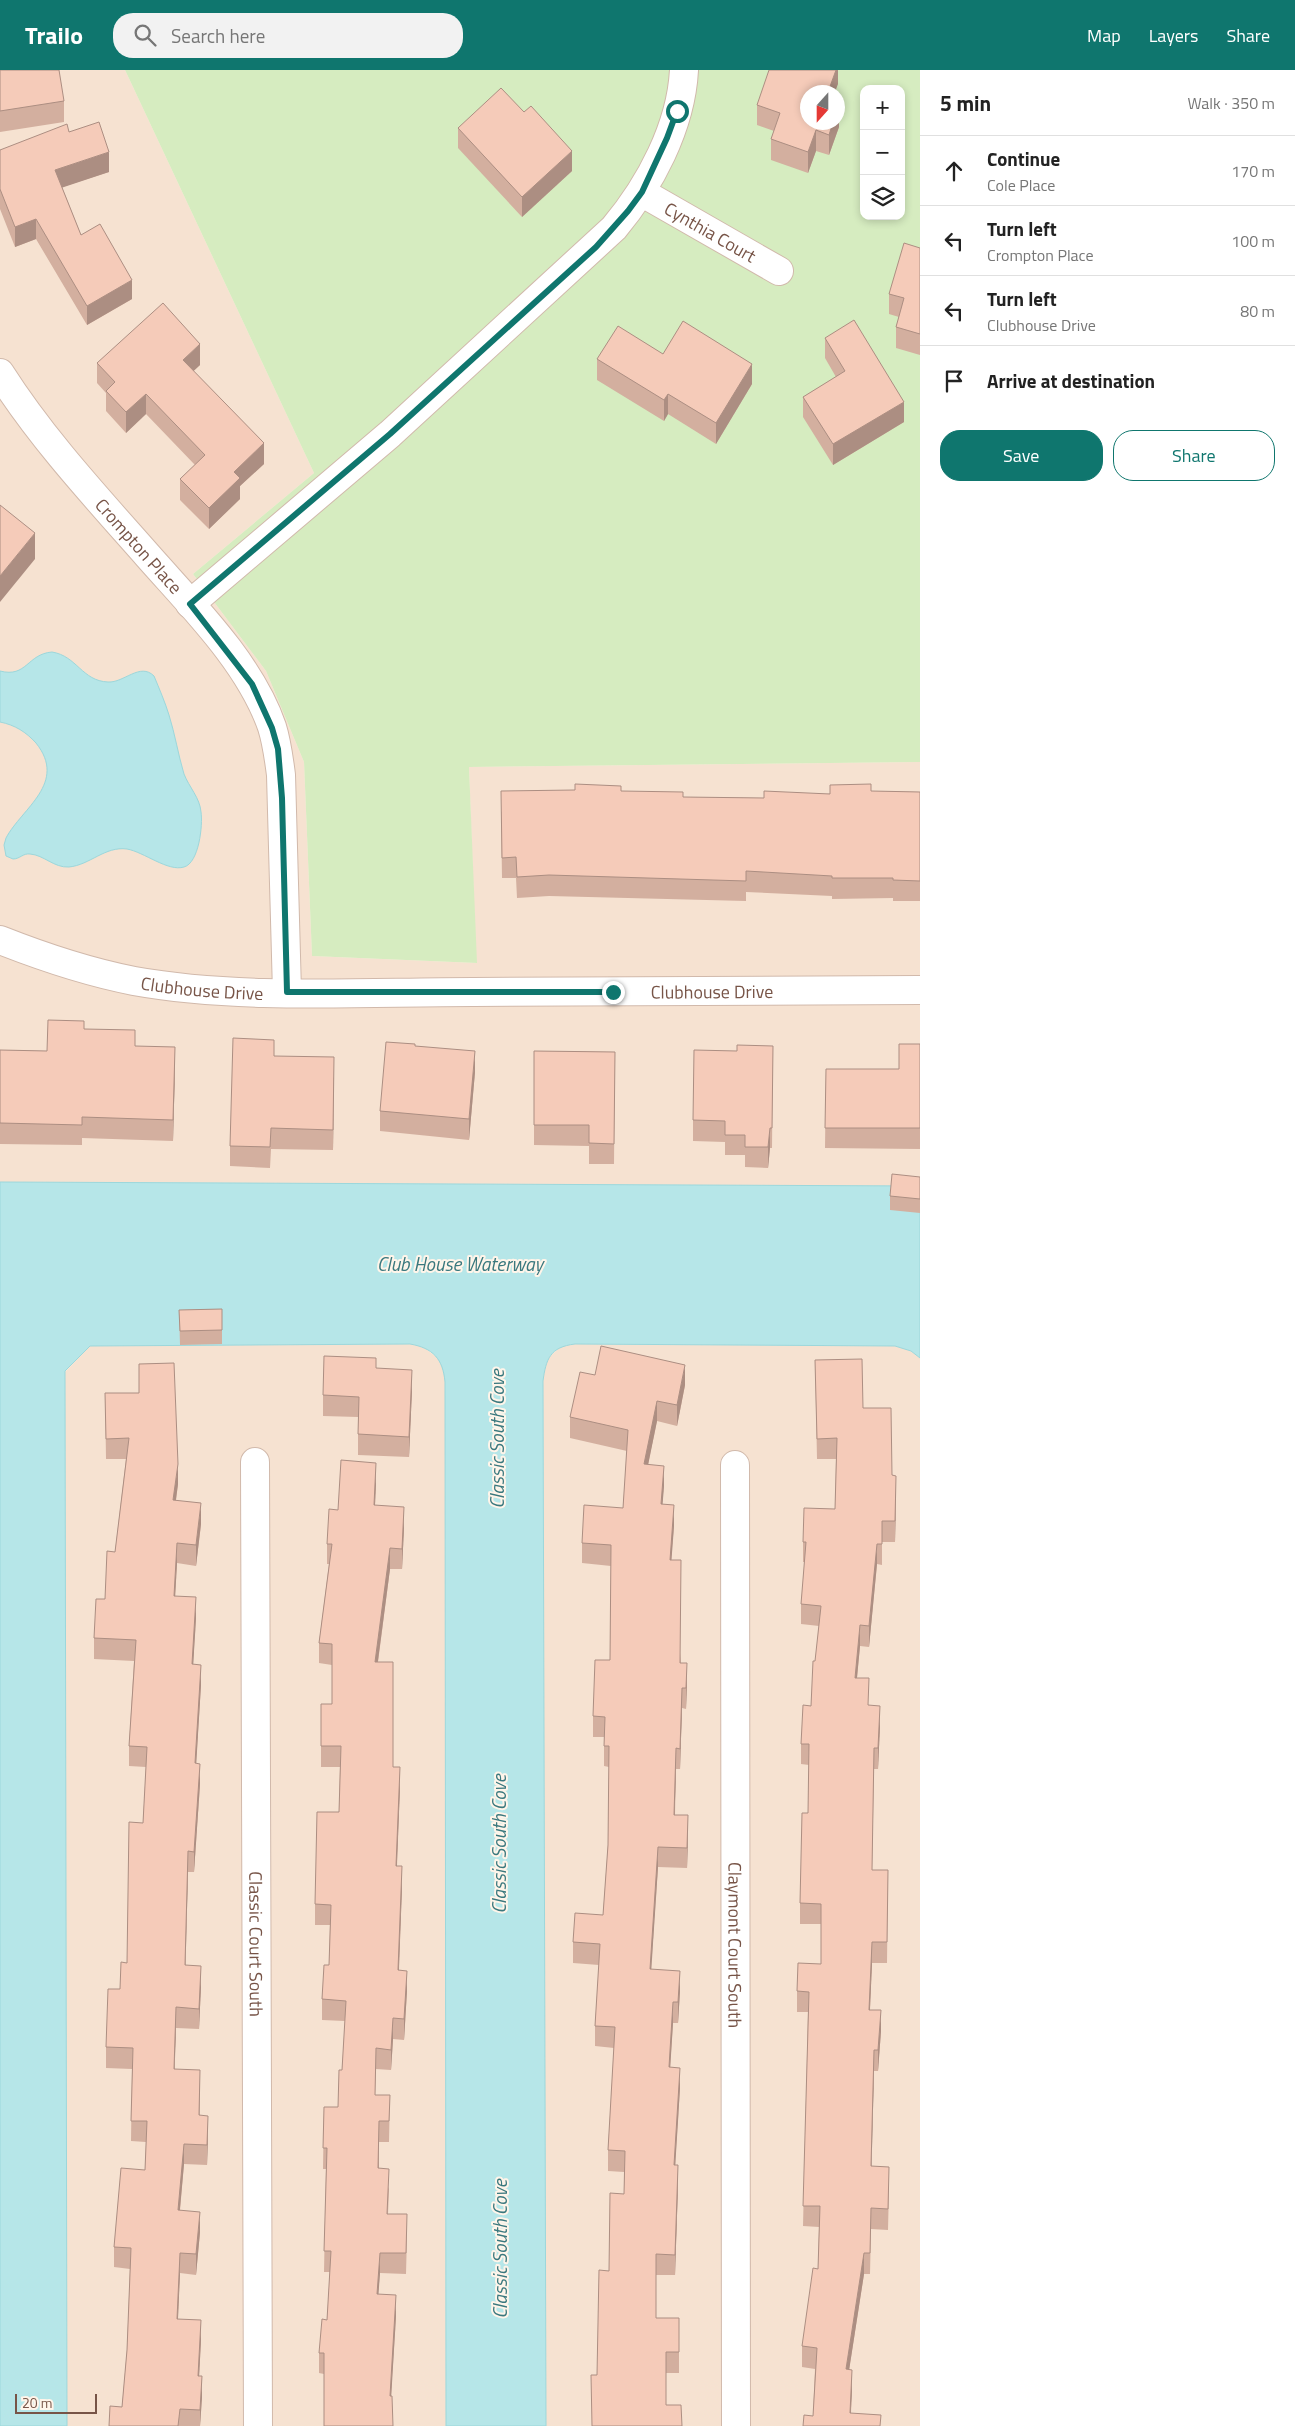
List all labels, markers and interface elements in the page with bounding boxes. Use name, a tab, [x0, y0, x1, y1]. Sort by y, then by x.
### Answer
search box	[113, 13, 463, 58]
text: Trailo	[25, 17, 83, 53]
icon: search	[131, 21, 159, 49]
text: Search here	[171, 21, 265, 50]
text: Map	[1087, 22, 1121, 49]
text: Layers	[1149, 22, 1198, 49]
text: Share	[1226, 22, 1270, 49]
north arrow	[800, 85, 845, 130]
map controls	[860, 85, 905, 220]
button: +	[860, 85, 905, 130]
text: 5 min	[940, 87, 991, 119]
text: Walk · 350 m	[1187, 91, 1275, 115]
route start	[666, 100, 689, 123]
button: −	[860, 130, 905, 175]
text: Continue	[987, 144, 1060, 173]
icon: ahead	[940, 157, 968, 185]
text: 170 m	[1231, 159, 1275, 183]
text: Cole Place	[987, 173, 1055, 197]
button: layers	[860, 175, 905, 220]
street label: Cynthia Court	[659, 195, 762, 269]
text: Turn left	[987, 214, 1057, 243]
icon: left	[940, 227, 968, 255]
text: 100 m	[1231, 229, 1275, 253]
text: Crompton Place	[987, 243, 1094, 267]
text: Turn left	[987, 284, 1057, 313]
icon: left	[940, 297, 968, 325]
text: 80 m	[1240, 299, 1275, 323]
text: Clubhouse Drive	[987, 313, 1096, 337]
text: Arrive at destination	[987, 366, 1155, 395]
icon: arrive	[940, 367, 968, 395]
button: Save	[940, 430, 1103, 481]
button: Share	[1113, 430, 1275, 481]
street label: Crompton Place	[89, 492, 189, 599]
street label: Clubhouse Drive	[139, 969, 264, 1006]
street label: Clubhouse Drive	[651, 977, 773, 1005]
route end	[602, 981, 625, 1004]
water label: Club House Waterway	[377, 1249, 545, 1278]
water label: Classic South Cove	[482, 1368, 511, 1508]
water label: Classic South Cove	[484, 1773, 513, 1913]
street label: Claymont Court South	[722, 1862, 749, 2028]
street label: Classic Court South	[243, 1871, 270, 2017]
water label: Classic South Cove	[485, 2178, 514, 2318]
scale bar	[15, 2391, 98, 2414]
text: 20 m	[22, 2392, 52, 2413]

